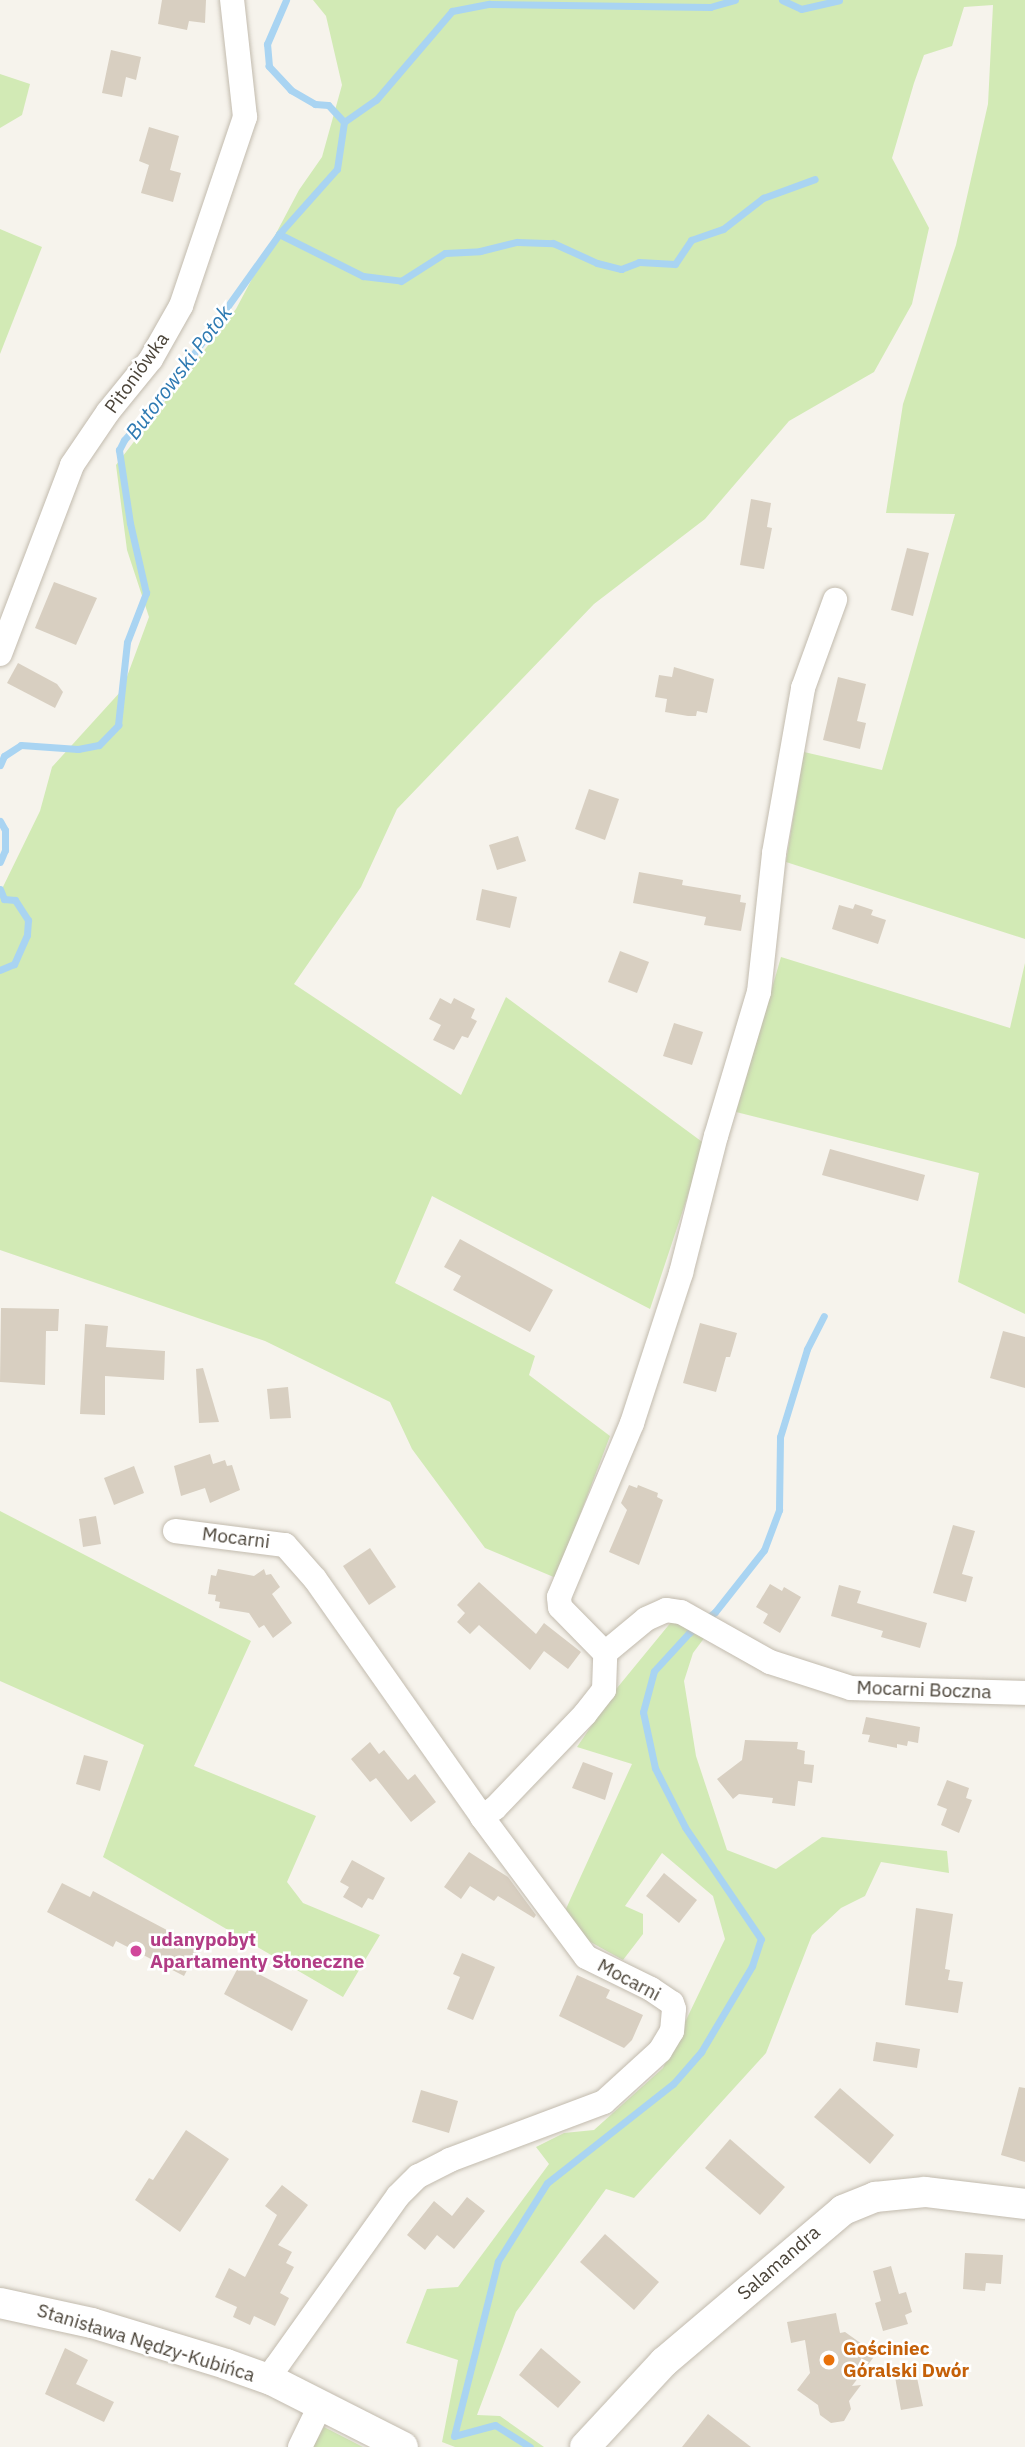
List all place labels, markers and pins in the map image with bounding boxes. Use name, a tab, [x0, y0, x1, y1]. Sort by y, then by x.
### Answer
place label: udanypobyt Apartamenty Słoneczne	[150, 1929, 364, 1973]
marker: udanypobyt Apartamenty Słoneczne	[128, 1943, 144, 1959]
place label: Gościniec Góralski Dwór	[843, 2338, 969, 2382]
marker: Gościniec Góralski Dwór	[821, 2352, 837, 2368]

